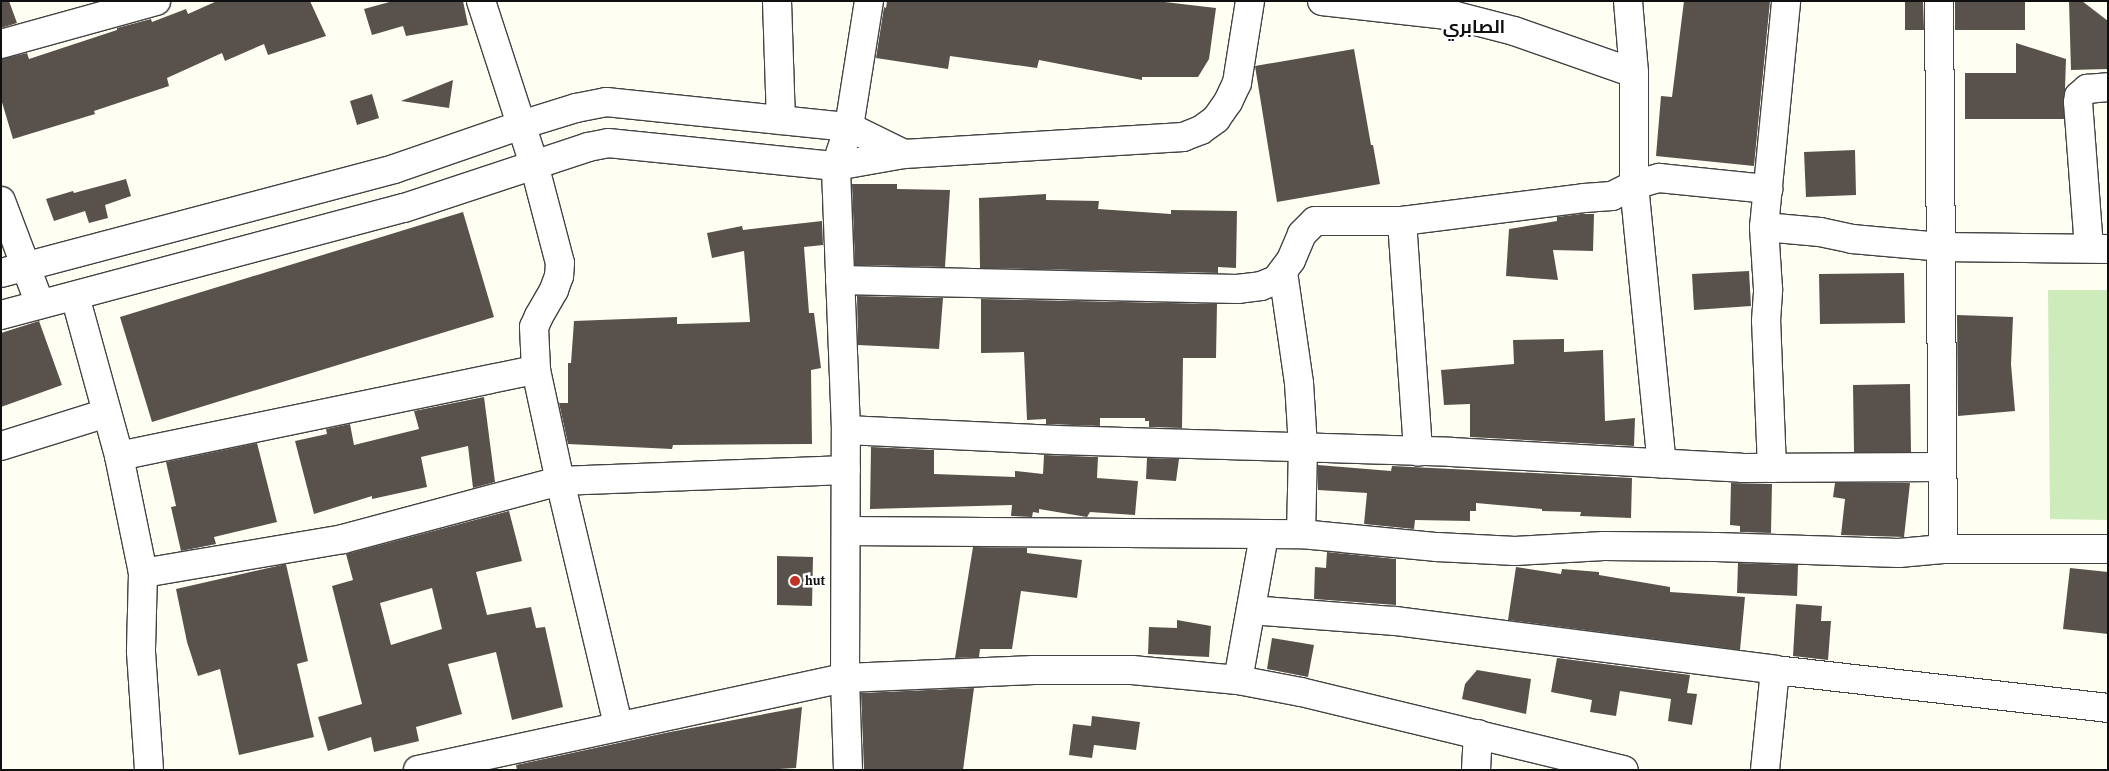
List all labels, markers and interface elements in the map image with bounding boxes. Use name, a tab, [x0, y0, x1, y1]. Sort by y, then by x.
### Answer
district label: الصابري	[1443, 16, 1505, 38]
place label: hut	[805, 574, 825, 588]
marker: hut	[789, 575, 801, 587]

